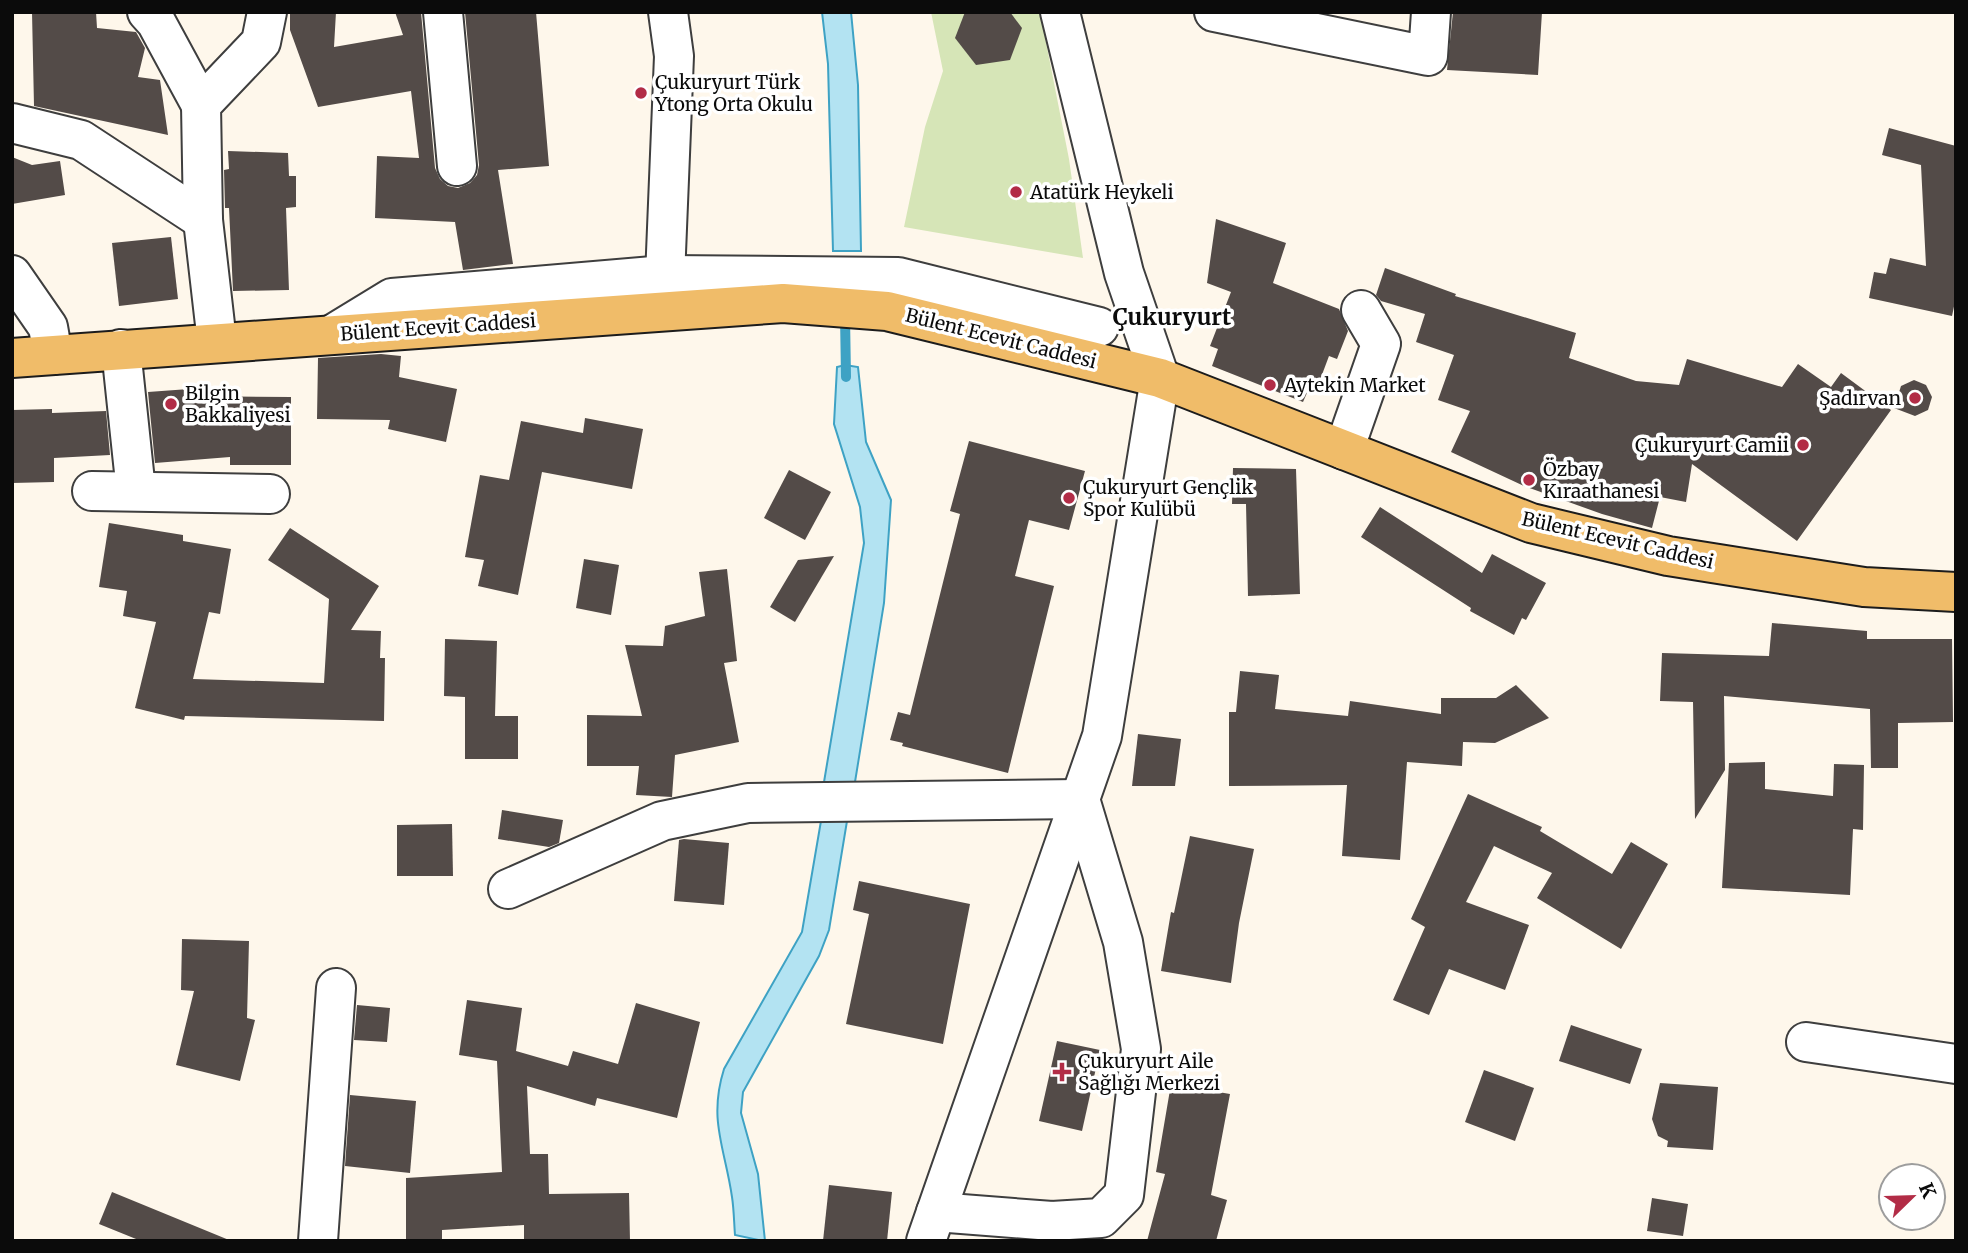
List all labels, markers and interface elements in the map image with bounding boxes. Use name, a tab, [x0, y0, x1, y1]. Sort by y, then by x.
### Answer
place label: Çukuryurt Türk Ytong Orta Okulu	[654, 70, 813, 116]
marker: Çukuryurt Türk Ytong Orta Okulu	[633, 85, 649, 101]
place label: Atatürk Heykeli	[1029, 180, 1174, 204]
marker: Atatürk Heykeli	[1008, 184, 1024, 200]
district label: Çukuryurt	[1113, 302, 1231, 331]
street label: Bülent Ecevit Caddesi	[903, 303, 1099, 373]
street label: Bülent Ecevit Caddesi	[339, 308, 537, 346]
place label: Aytekin Market	[1283, 373, 1426, 397]
marker: Aytekin Market	[1262, 377, 1278, 393]
place label: Bilgin Bakkaliyesi	[185, 381, 291, 427]
place label: Şadırvan	[1819, 386, 1901, 410]
marker: Şadırvan	[1907, 390, 1923, 406]
marker: Bilgin Bakkaliyesi	[163, 396, 179, 412]
place label: Çukuryurt Camii	[1635, 433, 1789, 457]
marker: Çukuryurt Camii	[1795, 437, 1811, 453]
place label: Özbay Kıraathanesi	[1543, 457, 1660, 503]
marker: Özbay Kıraathanesi	[1521, 472, 1537, 488]
place label: Çukuryurt Gençlik Spor Kulübü	[1083, 475, 1253, 521]
marker: Çukuryurt Gençlik Spor Kulübü	[1061, 490, 1077, 506]
street label: Bülent Ecevit Caddesi	[1520, 506, 1716, 574]
place label: Çukuryurt Aile Sağlığı Merkezi	[1078, 1049, 1220, 1095]
marker: Çukuryurt Aile Sağlığı Merkezi	[1052, 1062, 1072, 1082]
north arrow	[1877, 1162, 1947, 1232]
text: K	[1914, 1179, 1942, 1202]

